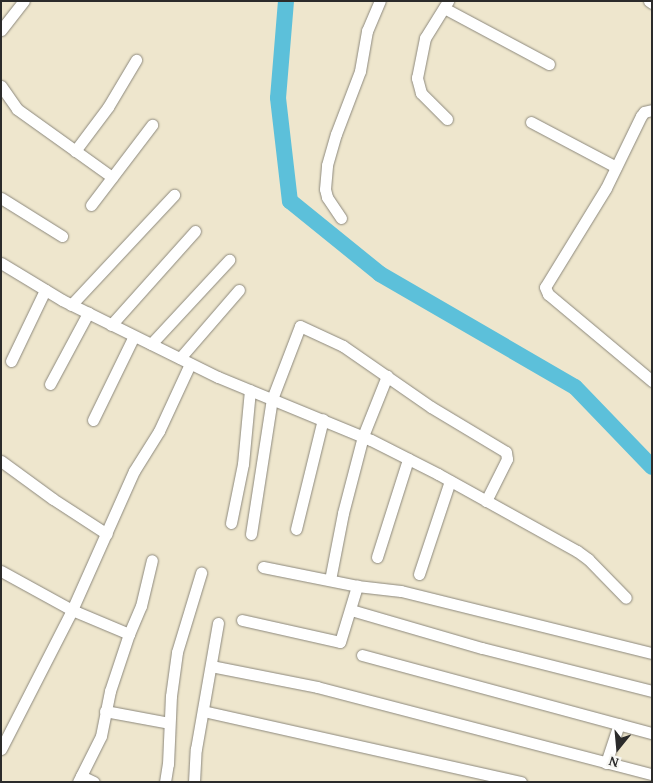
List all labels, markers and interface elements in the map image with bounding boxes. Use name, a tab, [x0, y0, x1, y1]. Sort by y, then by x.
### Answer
north arrow	[593, 723, 643, 773]
text: N	[606, 751, 621, 773]

